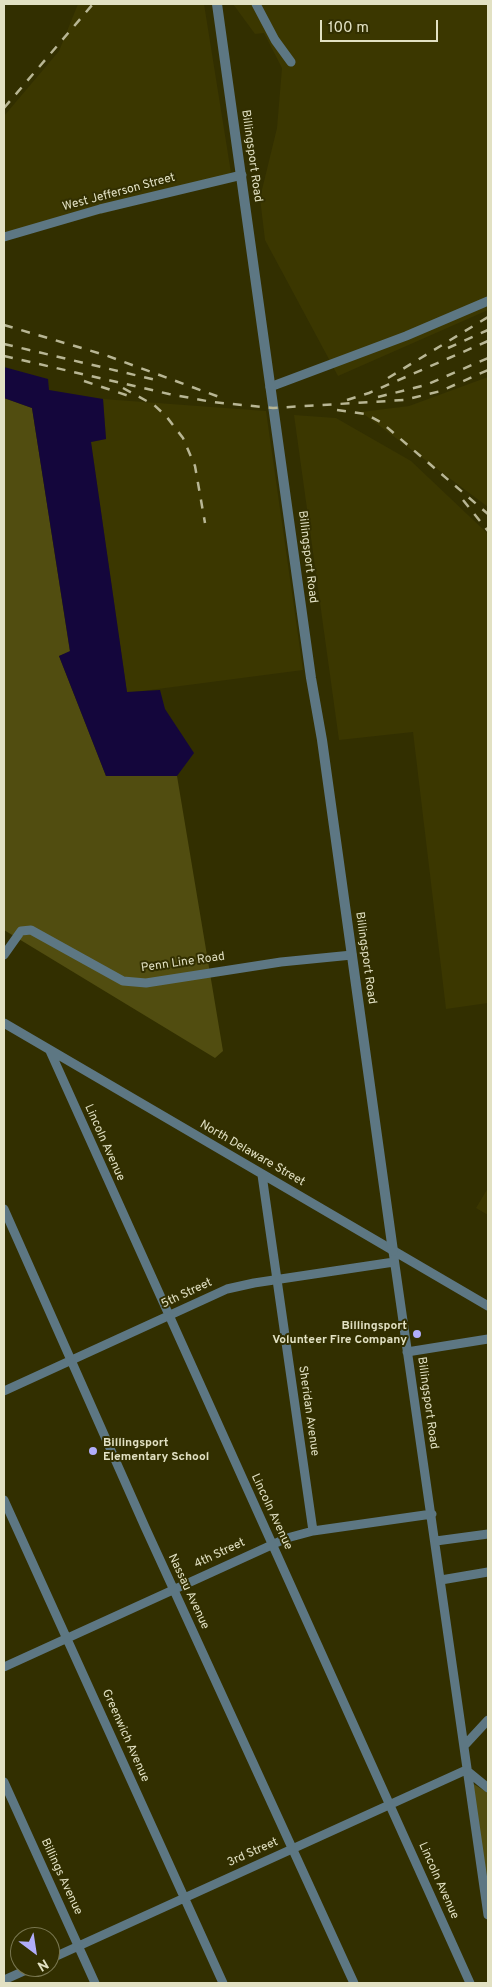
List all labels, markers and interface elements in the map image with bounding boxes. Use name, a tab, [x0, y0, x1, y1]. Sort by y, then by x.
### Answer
scale bar	[322, 10, 440, 42]
text: 100 m	[328, 19, 369, 38]
street label: Billingsport Road	[237, 109, 265, 203]
street label: West Jefferson Street	[61, 171, 177, 215]
street label: Billingsport Road	[294, 510, 320, 604]
street label: Billingsport Road	[351, 911, 379, 1005]
street label: Penn Line Road	[140, 950, 226, 976]
street label: Lincoln Avenue	[81, 1102, 127, 1184]
street label: North Delaware Street	[197, 1118, 307, 1190]
street label: 5th Street	[159, 1276, 215, 1312]
place label: Billingsport Volunteer Fire Company	[272, 1320, 407, 1348]
marker: Billingsport Volunteer Fire Company	[411, 1328, 423, 1340]
street label: Billingsport Road	[413, 1356, 441, 1450]
street label: Sheridan Avenue	[295, 1365, 321, 1457]
place label: Billingsport Elementary School	[103, 1437, 209, 1465]
marker: Billingsport Elementary School	[87, 1445, 99, 1457]
street label: Lincoln Avenue	[247, 1472, 295, 1552]
street label: 4th Street	[192, 1536, 248, 1572]
street label: Nassau Avenue	[164, 1552, 212, 1632]
street label: Greenwich Avenue	[98, 1687, 152, 1785]
street label: 3rd Street	[225, 1835, 281, 1871]
street label: Billings Avenue	[37, 1837, 85, 1917]
street label: Lincoln Avenue	[415, 1840, 461, 1922]
north arrow	[10, 1927, 60, 1977]
text: N	[34, 1955, 51, 1974]

